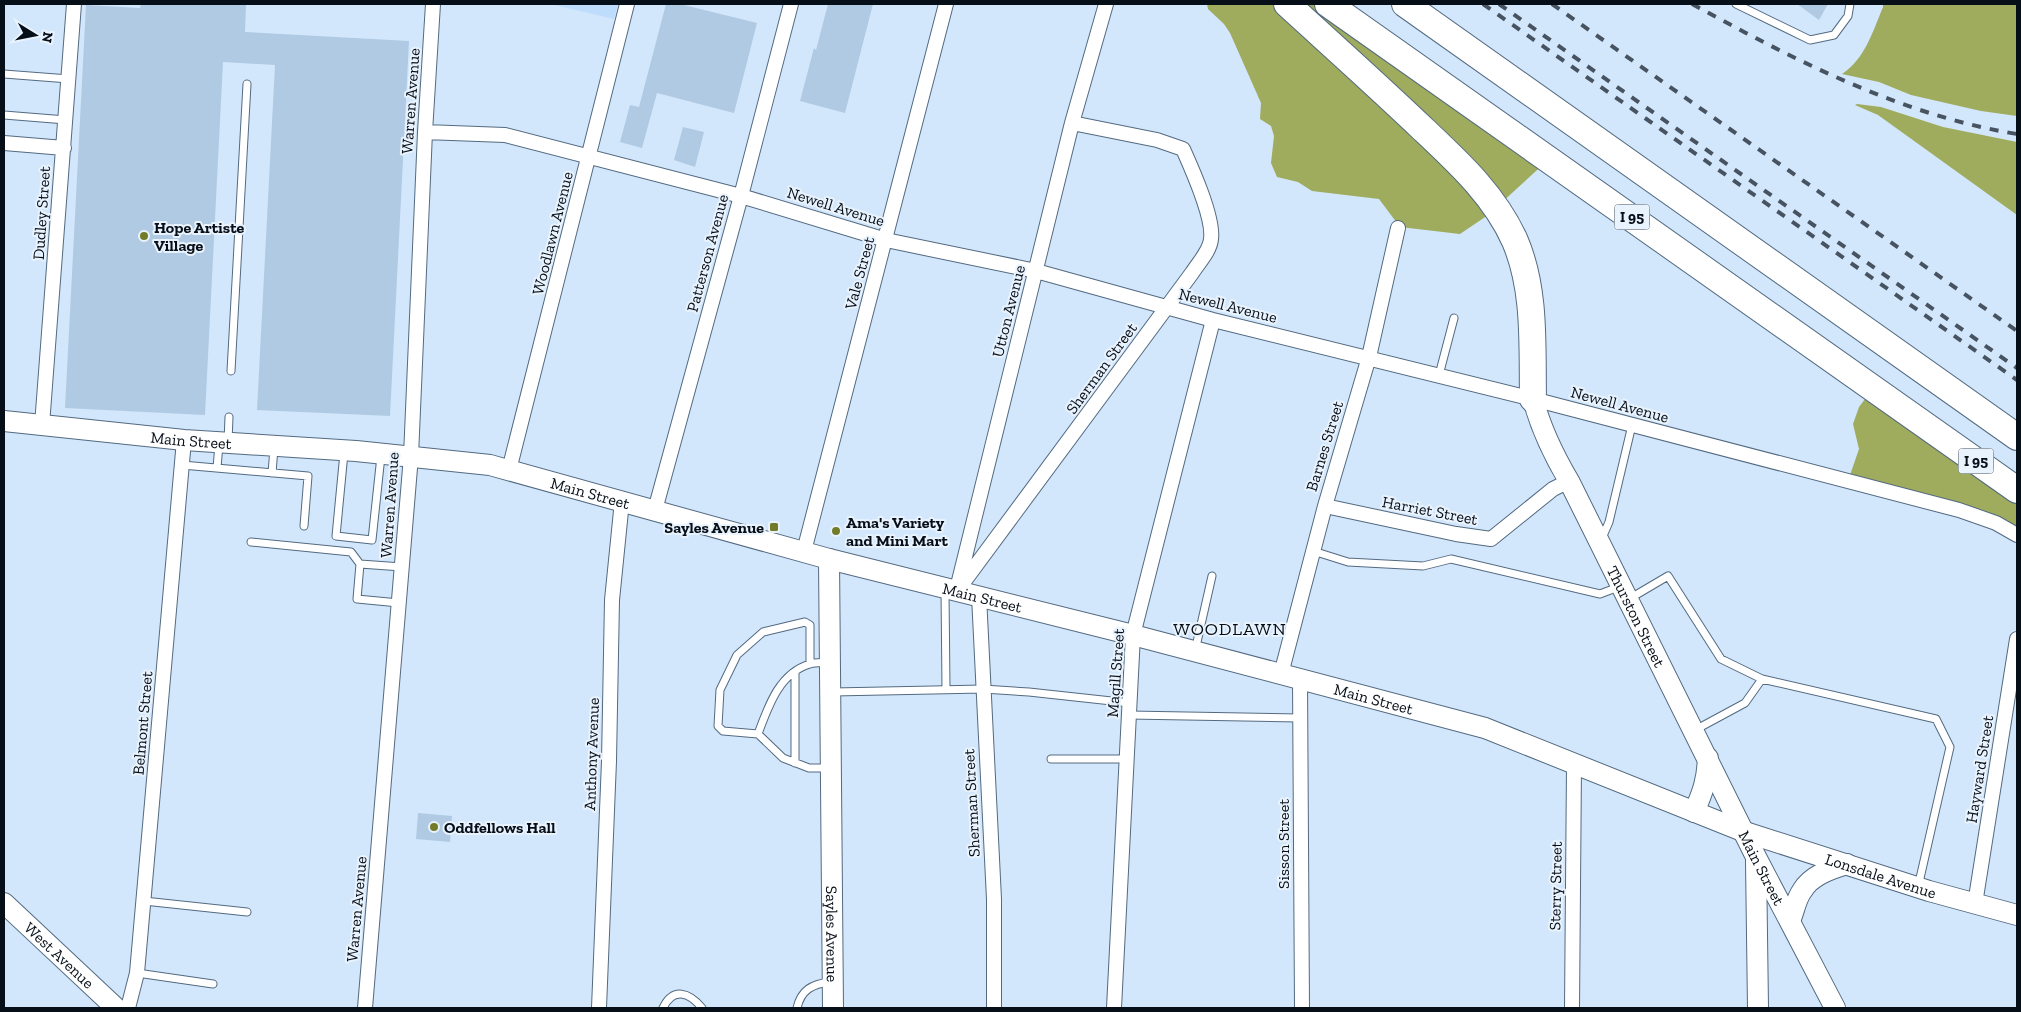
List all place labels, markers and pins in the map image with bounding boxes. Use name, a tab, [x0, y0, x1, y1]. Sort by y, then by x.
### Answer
place label: Hope Artiste Village	[154, 218, 245, 255]
marker: Hope Artiste Village	[138, 230, 150, 242]
place label: Ama's Variety and Mini Mart	[846, 513, 948, 550]
place label: Sayles Avenue	[664, 518, 764, 537]
marker: Sayles Avenue	[768, 521, 780, 533]
marker: Ama's Variety and Mini Mart	[830, 525, 842, 537]
place label: Oddfellows Hall	[444, 818, 556, 837]
marker: Oddfellows Hall	[428, 821, 440, 833]

